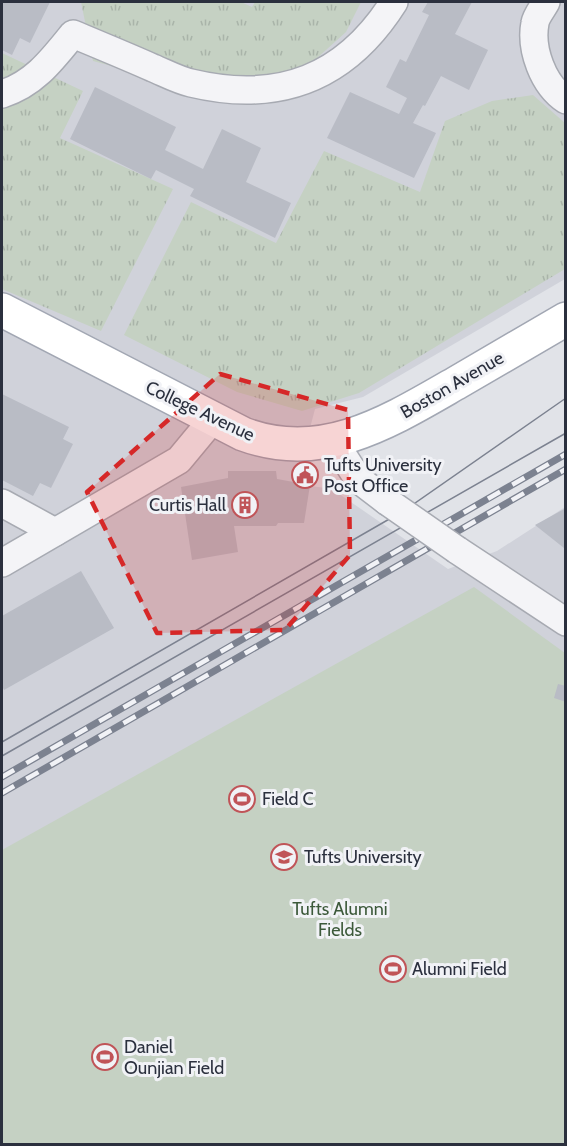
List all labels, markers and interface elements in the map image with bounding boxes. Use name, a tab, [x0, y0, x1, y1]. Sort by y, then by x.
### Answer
street label: Boston Avenue	[397, 347, 507, 423]
street label: College Avenue	[142, 376, 258, 446]
place label: Tufts University Post Office	[324, 454, 442, 497]
public building icon: Tufts University Post Office	[290, 460, 320, 490]
building icon: Curtis Hall	[230, 490, 260, 520]
place label: Curtis Hall	[149, 494, 227, 516]
sports icon: Field C	[227, 784, 257, 814]
place label: Field C	[262, 788, 314, 810]
school or university icon: Tufts University	[269, 842, 299, 872]
place label: Tufts University	[304, 846, 422, 868]
park label: Tufts Alumni Fields	[292, 898, 388, 941]
sports icon: Alumni Field	[378, 954, 408, 984]
place label: Alumni Field	[412, 958, 507, 980]
place label: Daniel Ounjian Field	[124, 1036, 224, 1079]
sports icon: Daniel Ounjian Field	[90, 1042, 120, 1072]

